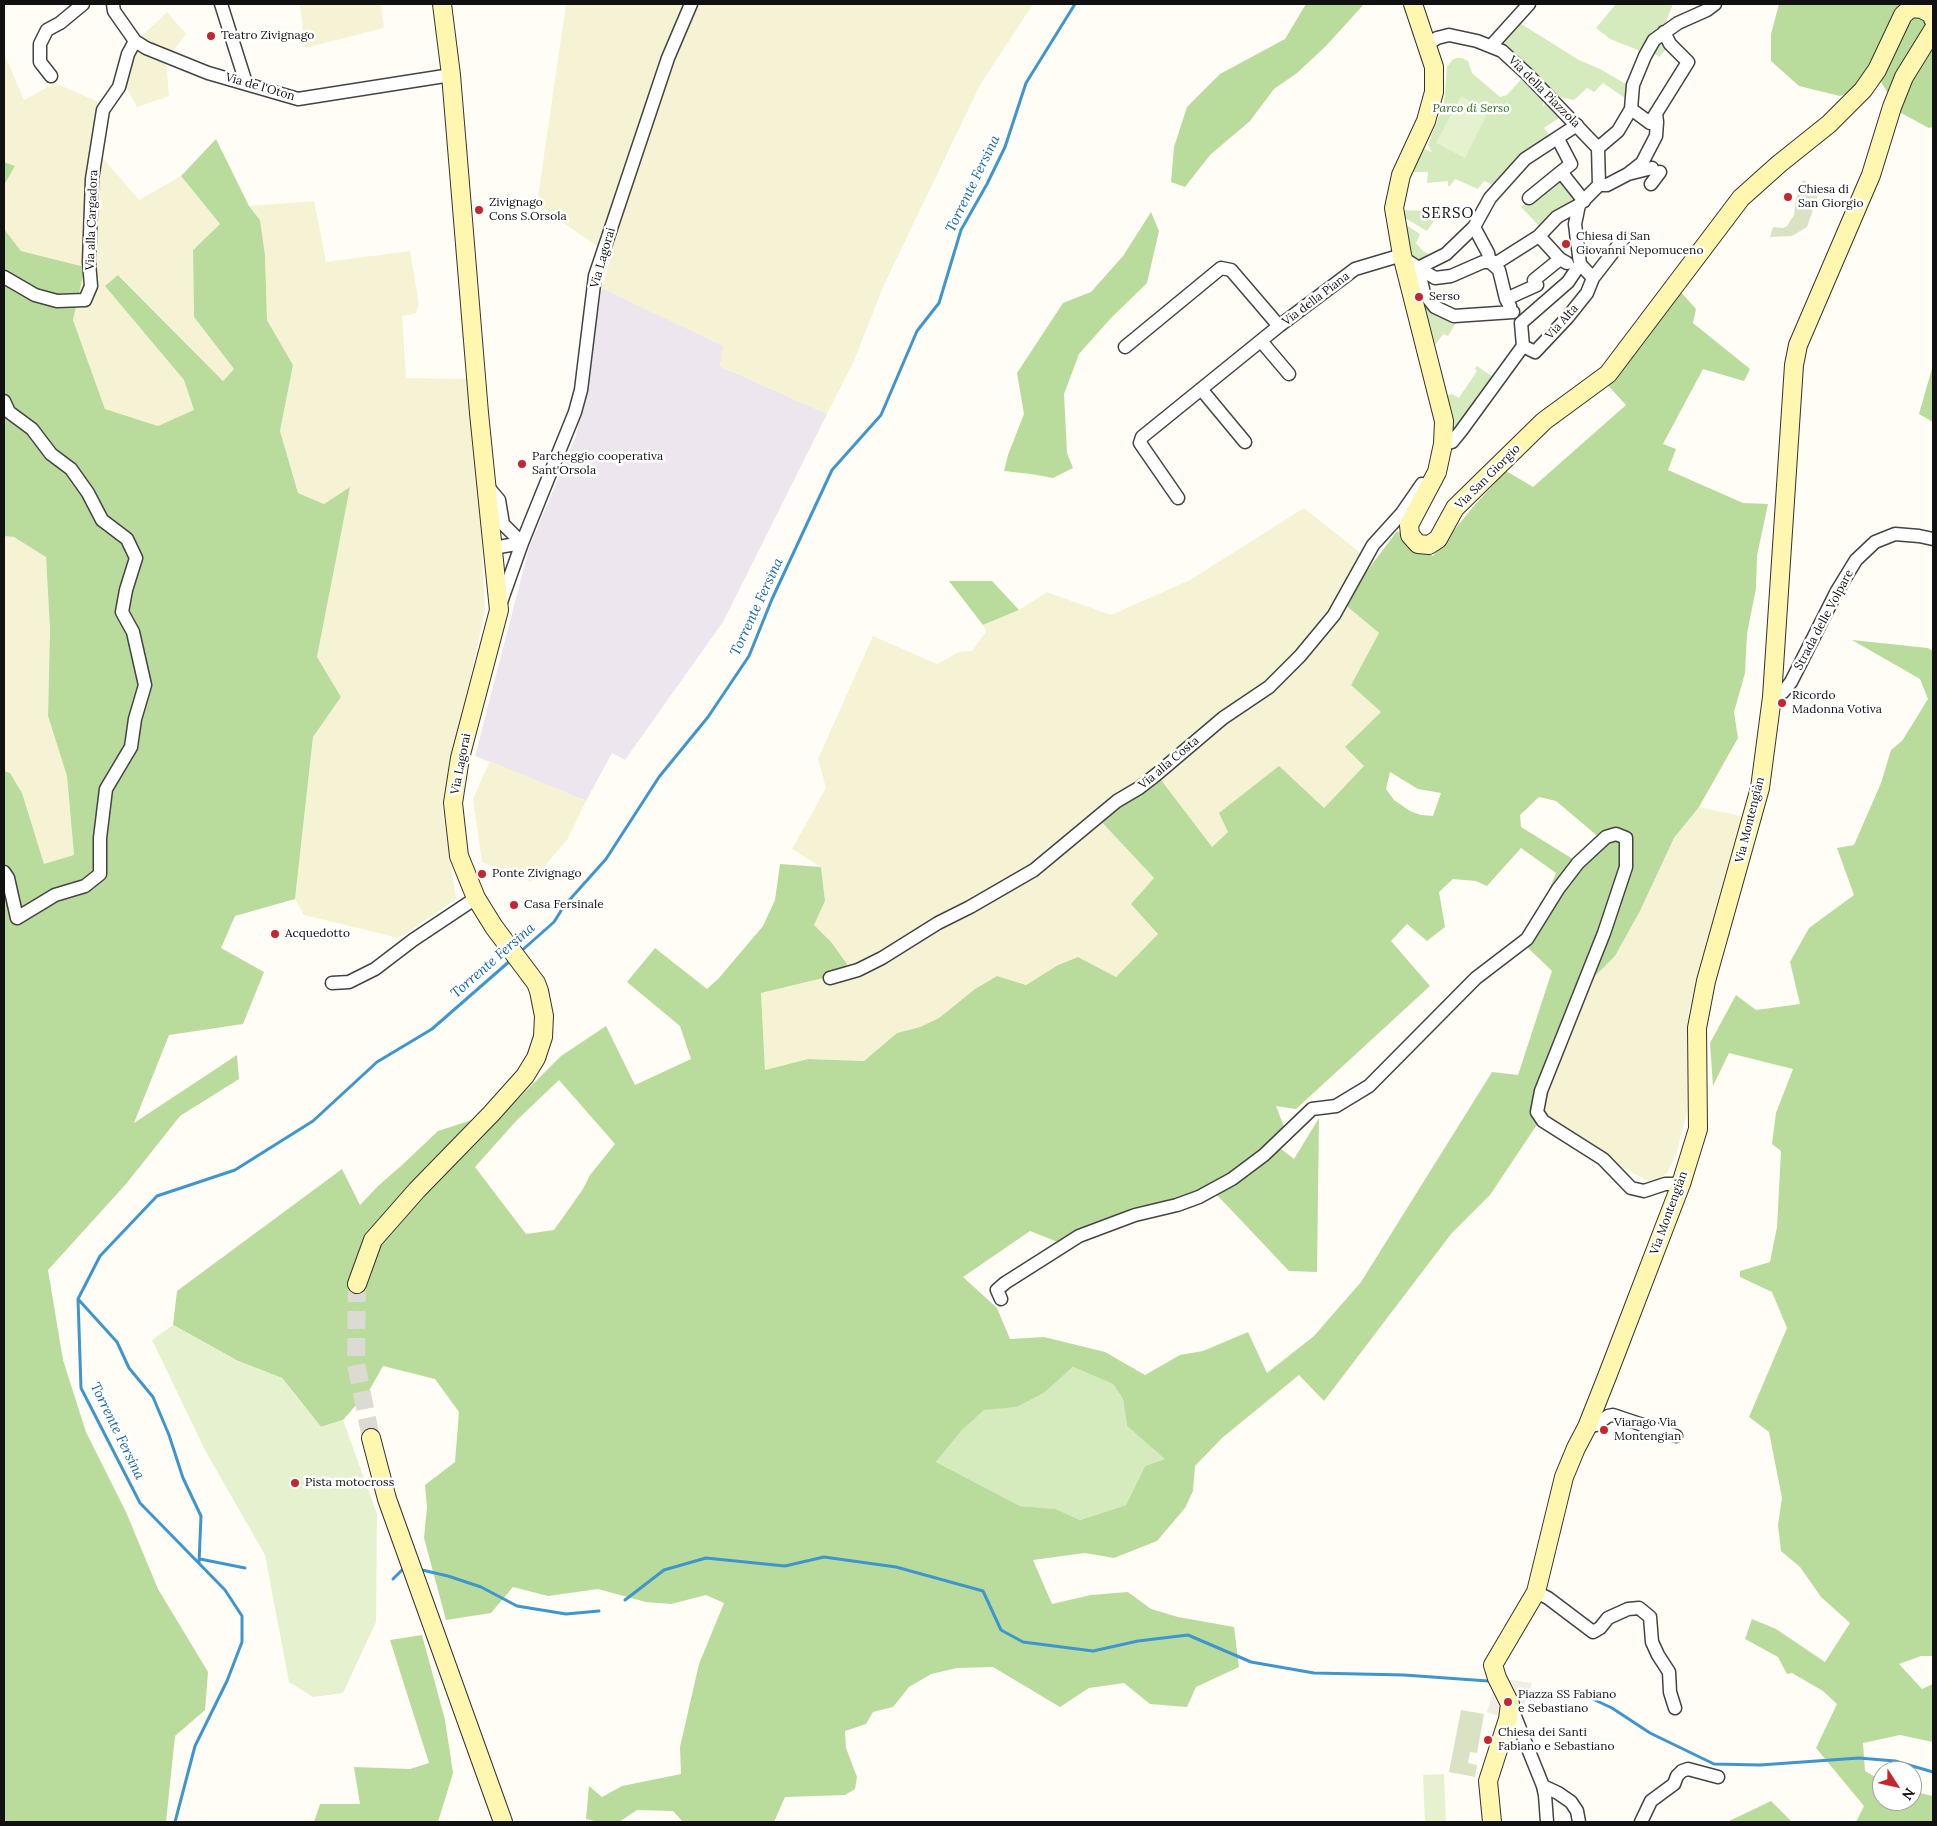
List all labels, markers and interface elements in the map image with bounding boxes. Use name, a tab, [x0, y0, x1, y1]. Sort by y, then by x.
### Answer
place label: Teatro Zivignago	[221, 29, 314, 43]
marker: Teatro Zivignago	[205, 30, 217, 42]
street label: Via della Piazzola	[1505, 53, 1583, 131]
street label: Via de l'Oton	[224, 70, 296, 104]
park label: Parco di Serso	[1433, 102, 1509, 116]
water label: Torrente Fersina	[942, 133, 1004, 235]
street label: Via alla Cargadora	[83, 170, 101, 270]
place label: Chiesa di San Giorgio	[1798, 183, 1863, 211]
marker: Chiesa di San Giorgio	[1782, 191, 1794, 203]
place label: Zivignago Cons S.Orsola	[489, 196, 567, 224]
marker: Zivignago Cons S.Orsola	[473, 204, 485, 216]
district label: SERSO	[1421, 205, 1475, 223]
street label: Via Lagorai	[588, 226, 618, 290]
place label: Chiesa di San Giovanni Nepomuceno	[1576, 230, 1703, 258]
marker: Chiesa di San Giovanni Nepomuceno	[1560, 238, 1572, 250]
street label: Via della Piana	[1280, 269, 1352, 329]
place label: Serso	[1429, 290, 1460, 304]
marker: Serso	[1413, 291, 1425, 303]
street label: Via Alta	[1543, 302, 1581, 342]
street label: Via San Giorgio	[1453, 442, 1523, 512]
place label: Parcheggio cooperativa Sant'Orsola	[532, 450, 663, 478]
marker: Parcheggio cooperativa Sant'Orsola	[516, 458, 528, 470]
water label: Torrente Fersina	[727, 556, 787, 658]
street label: Strada delle Volpare	[1791, 567, 1857, 673]
place label: Ricordo Madonna Votiva	[1792, 689, 1882, 717]
marker: Ricordo Madonna Votiva	[1776, 697, 1788, 709]
street label: Via Lagorai	[448, 732, 474, 796]
street label: Via alla Costa	[1136, 734, 1202, 792]
street label: Via Montengiàn	[1732, 776, 1768, 864]
place label: Ponte Zivignago	[492, 867, 581, 881]
marker: Ponte Zivignago	[476, 868, 488, 880]
place label: Casa Fersinale	[524, 898, 604, 912]
marker: Casa Fersinale	[508, 899, 520, 911]
water label: Torrente Fersina	[448, 920, 538, 1002]
place label: Acquedotto	[285, 927, 350, 941]
marker: Acquedotto	[269, 928, 281, 940]
street label: Via Montengiàn	[1647, 1169, 1691, 1257]
water label: Torrente Fersina	[86, 1380, 148, 1482]
place label: Viarago Via Montengian	[1614, 1416, 1681, 1444]
marker: Viarago Via Montengian	[1598, 1424, 1610, 1436]
place label: Pista motocross	[305, 1476, 394, 1490]
marker: Pista motocross	[289, 1477, 301, 1489]
place label: Piazza SS Fabiano e Sebastiano	[1518, 1688, 1616, 1716]
marker: Piazza SS Fabiano e Sebastiano	[1502, 1696, 1514, 1708]
place label: Chiesa dei Santi Fabiano e Sebastiano	[1498, 1726, 1615, 1754]
marker: Chiesa dei Santi Fabiano e Sebastiano	[1482, 1734, 1494, 1746]
north arrow	[1872, 1761, 1922, 1811]
text: N	[1898, 1784, 1919, 1804]

